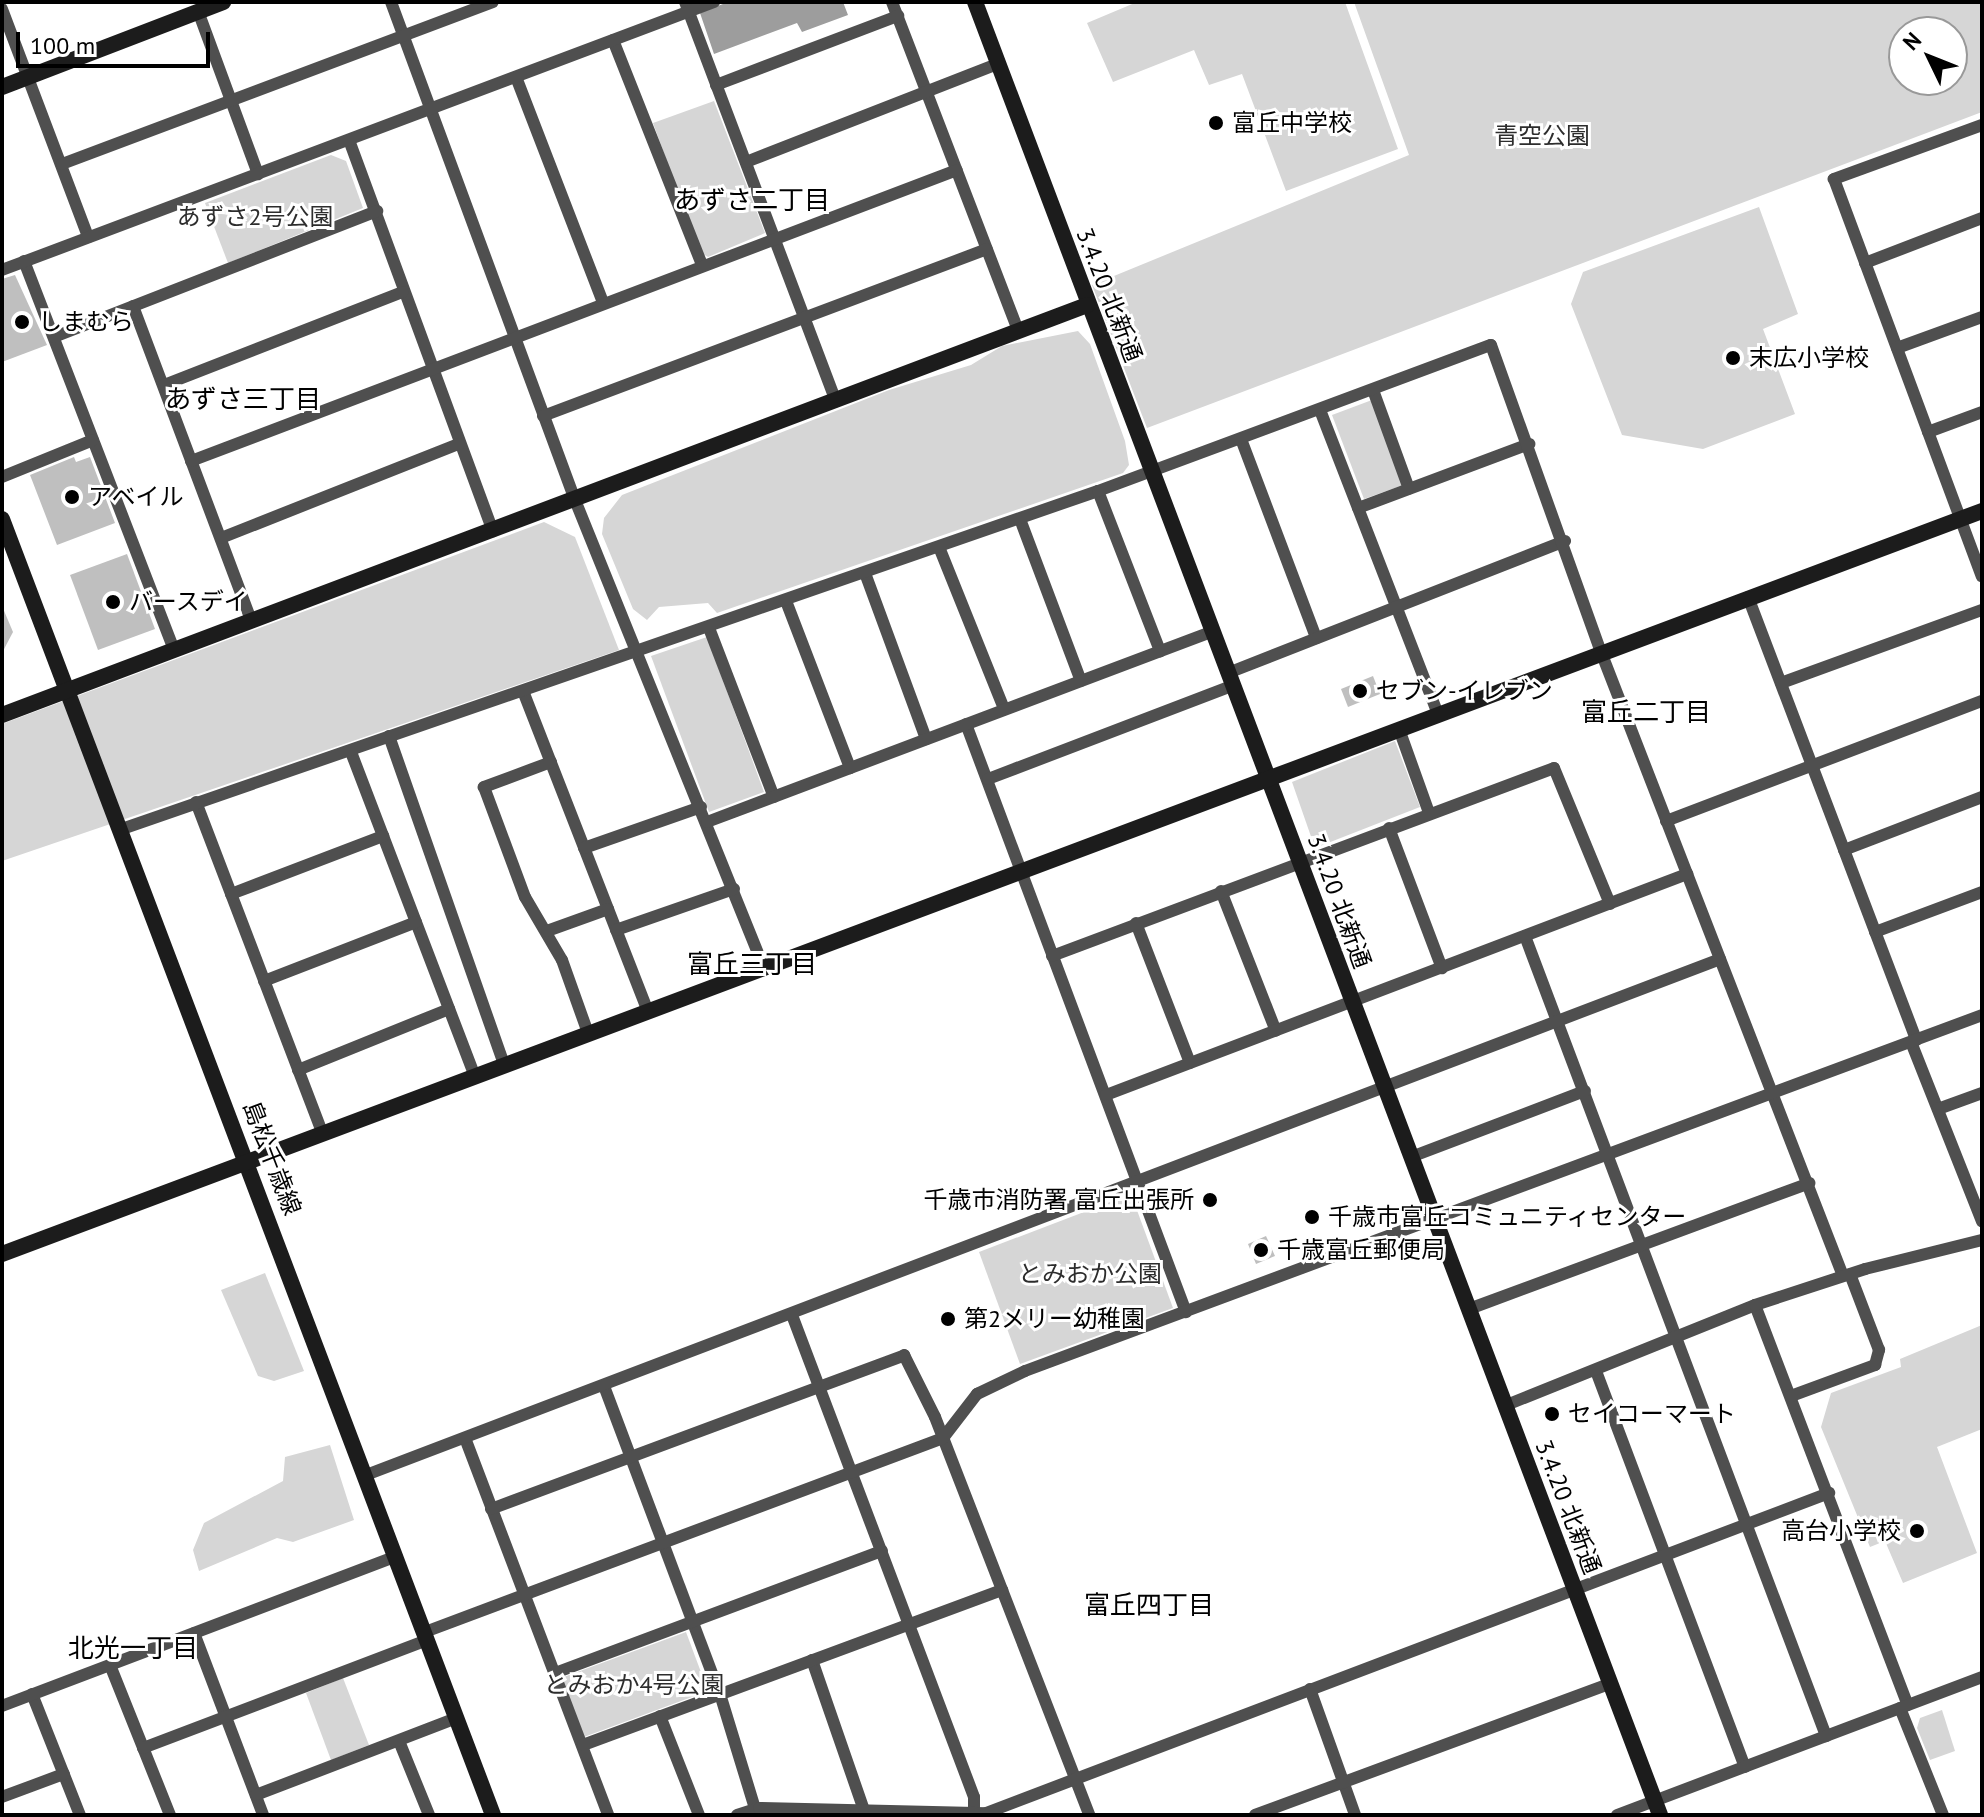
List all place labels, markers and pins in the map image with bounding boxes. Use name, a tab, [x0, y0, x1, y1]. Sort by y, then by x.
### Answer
place label: 富丘中学校	[1232, 109, 1352, 137]
marker: 富丘中学校	[1207, 114, 1225, 132]
place label: しまむら	[38, 308, 134, 336]
marker: しまむら	[13, 313, 31, 331]
place label: 末広小学校	[1749, 344, 1869, 372]
marker: 末広小学校	[1724, 349, 1742, 367]
place label: アベイル	[88, 483, 184, 511]
marker: アベイル	[63, 488, 81, 506]
place label: バースデイ	[129, 588, 249, 616]
marker: バースデイ	[104, 593, 122, 611]
place label: セブン-イレブン	[1376, 677, 1553, 705]
marker: セブン-イレブン	[1351, 682, 1369, 700]
place label: 千歳市消防署 富丘出張所	[924, 1186, 1194, 1214]
marker: 千歳市消防署 富丘出張所	[1201, 1191, 1219, 1209]
place label: 千歳市富丘コミュニティセンター	[1328, 1203, 1688, 1231]
marker: 千歳市富丘コミュニティセンター	[1303, 1208, 1321, 1226]
place label: 千歳富丘郵便局	[1277, 1236, 1445, 1264]
marker: 千歳富丘郵便局	[1252, 1241, 1270, 1259]
place label: 第2メリー幼稚園	[964, 1305, 1145, 1333]
marker: 第2メリー幼稚園	[939, 1310, 957, 1328]
place label: セイコーマート	[1568, 1400, 1736, 1428]
marker: セイコーマート	[1543, 1405, 1561, 1423]
place label: 高台小学校	[1781, 1517, 1901, 1545]
marker: 高台小学校	[1908, 1522, 1926, 1540]

